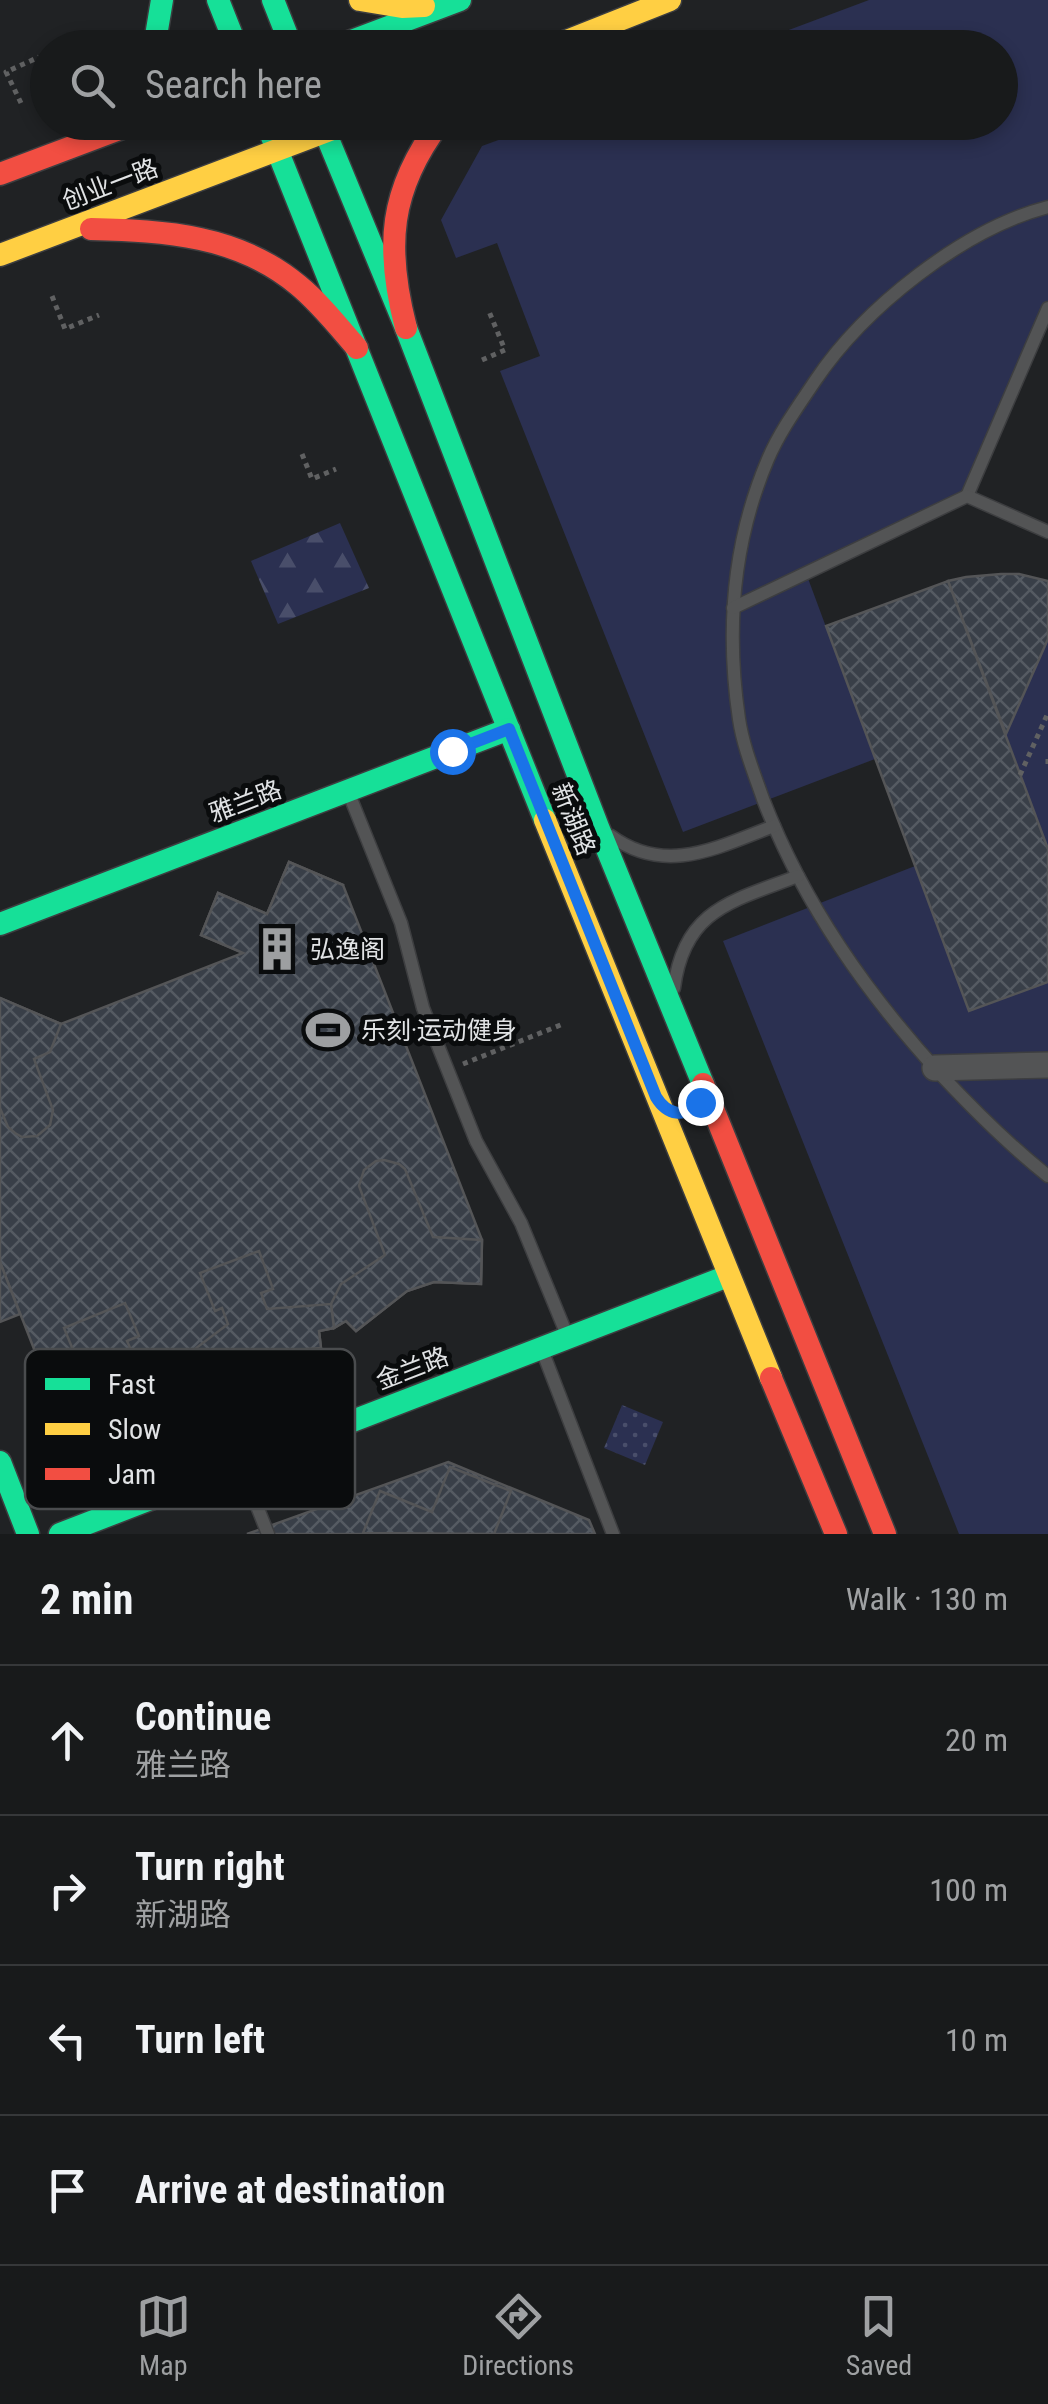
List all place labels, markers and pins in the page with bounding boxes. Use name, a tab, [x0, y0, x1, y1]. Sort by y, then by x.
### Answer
building icon: 弘逸阁	[253, 925, 301, 973]
place label: 弘逸阁	[310, 935, 385, 964]
sports icon: 乐刻·运动健身	[304, 1006, 352, 1054]
place label: 乐刻·运动健身	[361, 1016, 517, 1045]

